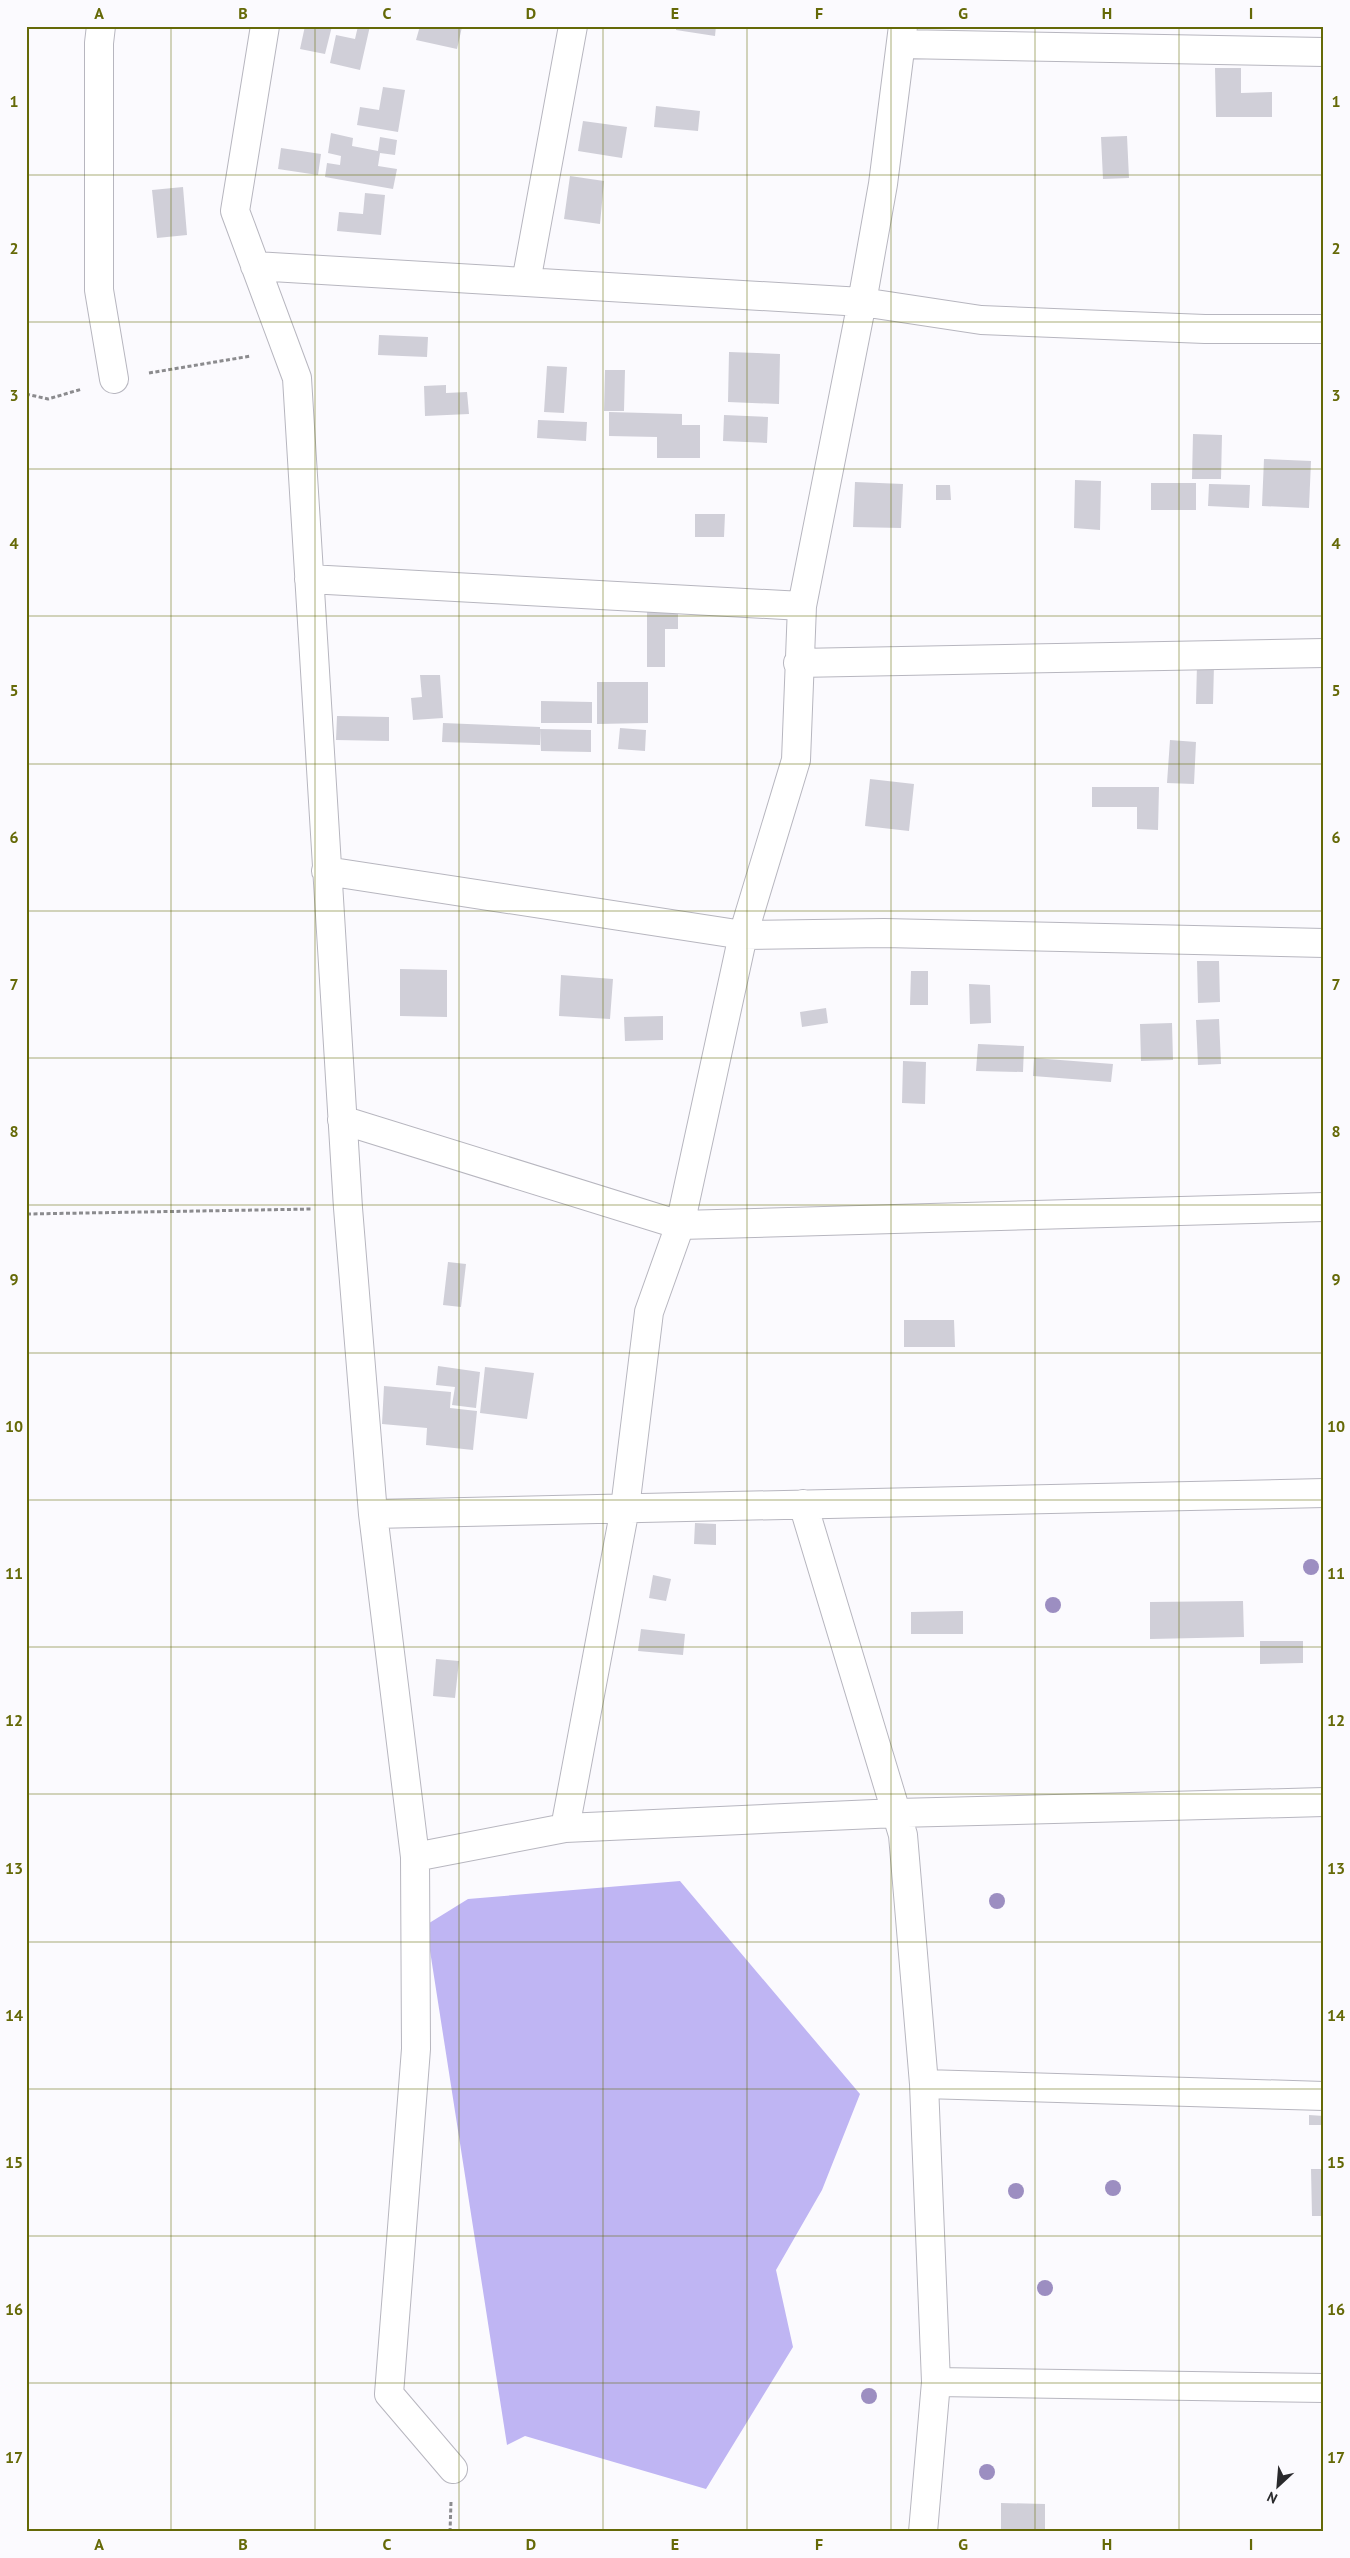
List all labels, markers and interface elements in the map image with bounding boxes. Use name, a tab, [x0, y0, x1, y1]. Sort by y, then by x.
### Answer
text: A	[94, 3, 104, 23]
text: B	[238, 3, 248, 23]
text: C	[383, 3, 392, 23]
text: D	[526, 3, 536, 23]
text: E	[671, 3, 679, 23]
text: F	[815, 3, 823, 23]
text: G	[958, 3, 968, 23]
text: H	[1102, 3, 1112, 23]
text: I	[1249, 3, 1253, 23]
text: 1	[9, 91, 19, 111]
text: 1	[1331, 91, 1341, 111]
text: 2	[9, 238, 19, 258]
text: 2	[1331, 238, 1341, 258]
text: 3	[9, 385, 19, 405]
text: 3	[1331, 385, 1341, 405]
text: 4	[9, 533, 19, 553]
text: 4	[1331, 533, 1341, 553]
text: 5	[9, 680, 19, 700]
text: 5	[1331, 680, 1341, 700]
text: 6	[9, 827, 19, 847]
text: 6	[1331, 827, 1341, 847]
text: 7	[9, 974, 19, 994]
text: 7	[1331, 974, 1341, 994]
text: 8	[9, 1121, 19, 1141]
text: 8	[1331, 1121, 1341, 1141]
text: 9	[9, 1269, 19, 1289]
text: 9	[1331, 1269, 1341, 1289]
text: 10	[5, 1416, 23, 1436]
text: 10	[1327, 1416, 1345, 1436]
text: 11	[5, 1563, 23, 1583]
text: 11	[1327, 1563, 1345, 1583]
text: 12	[5, 1710, 23, 1730]
text: 12	[1327, 1710, 1345, 1730]
text: 13	[5, 1858, 23, 1878]
text: 13	[1327, 1858, 1345, 1878]
text: 14	[5, 2005, 23, 2025]
text: 14	[1327, 2005, 1345, 2025]
text: 15	[5, 2152, 23, 2172]
text: 15	[1327, 2152, 1345, 2172]
text: 16	[5, 2299, 23, 2319]
text: 16	[1327, 2299, 1345, 2319]
text: 17	[5, 2447, 23, 2467]
text: 17	[1327, 2447, 1345, 2467]
north arrow	[1252, 2460, 1302, 2510]
text: N	[1264, 2488, 1280, 2508]
text: A	[94, 2534, 104, 2554]
text: B	[238, 2534, 248, 2554]
text: C	[383, 2534, 392, 2554]
text: D	[526, 2534, 536, 2554]
text: E	[671, 2534, 679, 2554]
text: F	[815, 2534, 823, 2554]
text: G	[958, 2534, 968, 2554]
text: H	[1102, 2534, 1112, 2554]
text: I	[1249, 2534, 1253, 2554]

